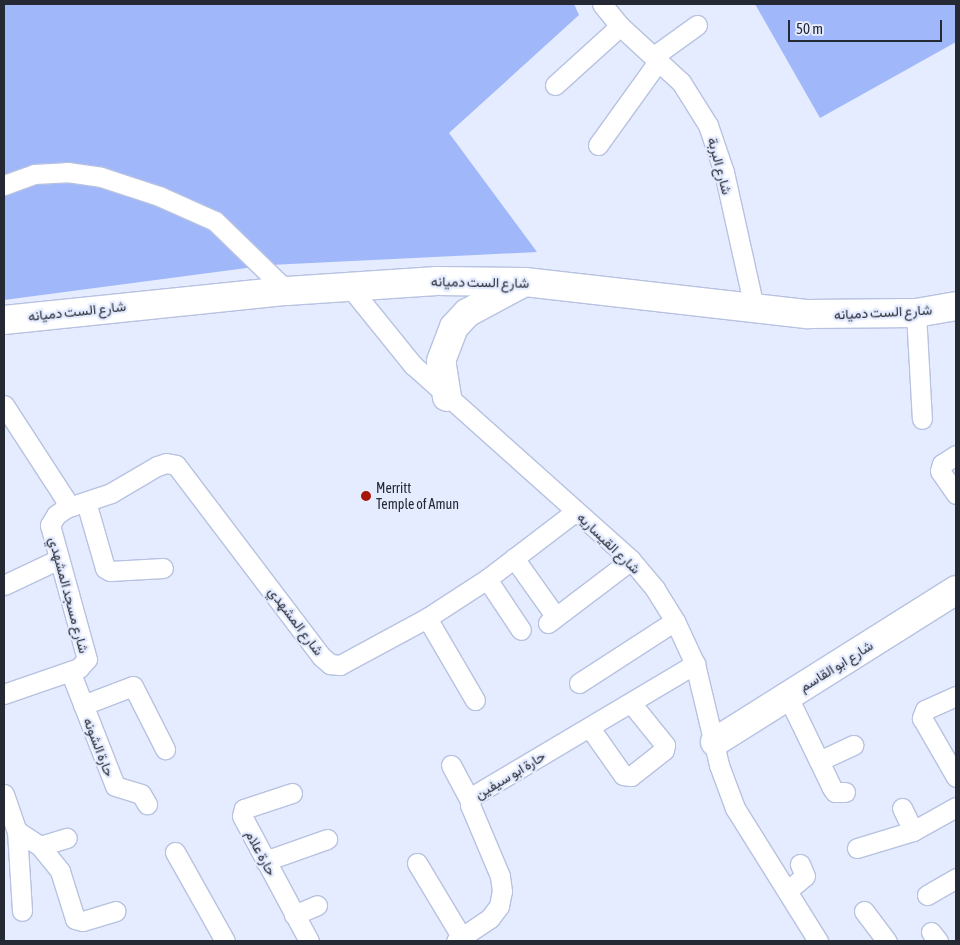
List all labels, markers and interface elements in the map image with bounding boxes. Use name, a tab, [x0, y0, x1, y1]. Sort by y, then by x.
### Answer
scale bar	[790, 10, 944, 42]
text: 50 m	[796, 20, 823, 37]
street label: شارع البربة	[704, 135, 736, 197]
street label: شارع الست دميانه	[431, 273, 529, 291]
street label: شارع الست دميانه	[27, 298, 127, 324]
street label: شارع الست دميانه	[833, 301, 933, 323]
place label: Merritt Temple of Amun	[376, 480, 459, 512]
marker: Merritt Temple of Amun	[360, 490, 372, 502]
street label: شارع القيساريه	[574, 509, 644, 577]
street label: شارع مسجد المشهدي	[45, 535, 93, 655]
street label: شارع المشهدي	[265, 583, 327, 659]
street label: شارع ابو القاسم	[796, 637, 876, 695]
street label: حارة الشونه	[80, 715, 118, 779]
street label: حارة ابو سيفين	[472, 747, 548, 803]
street label: حارة علام	[242, 827, 280, 879]

